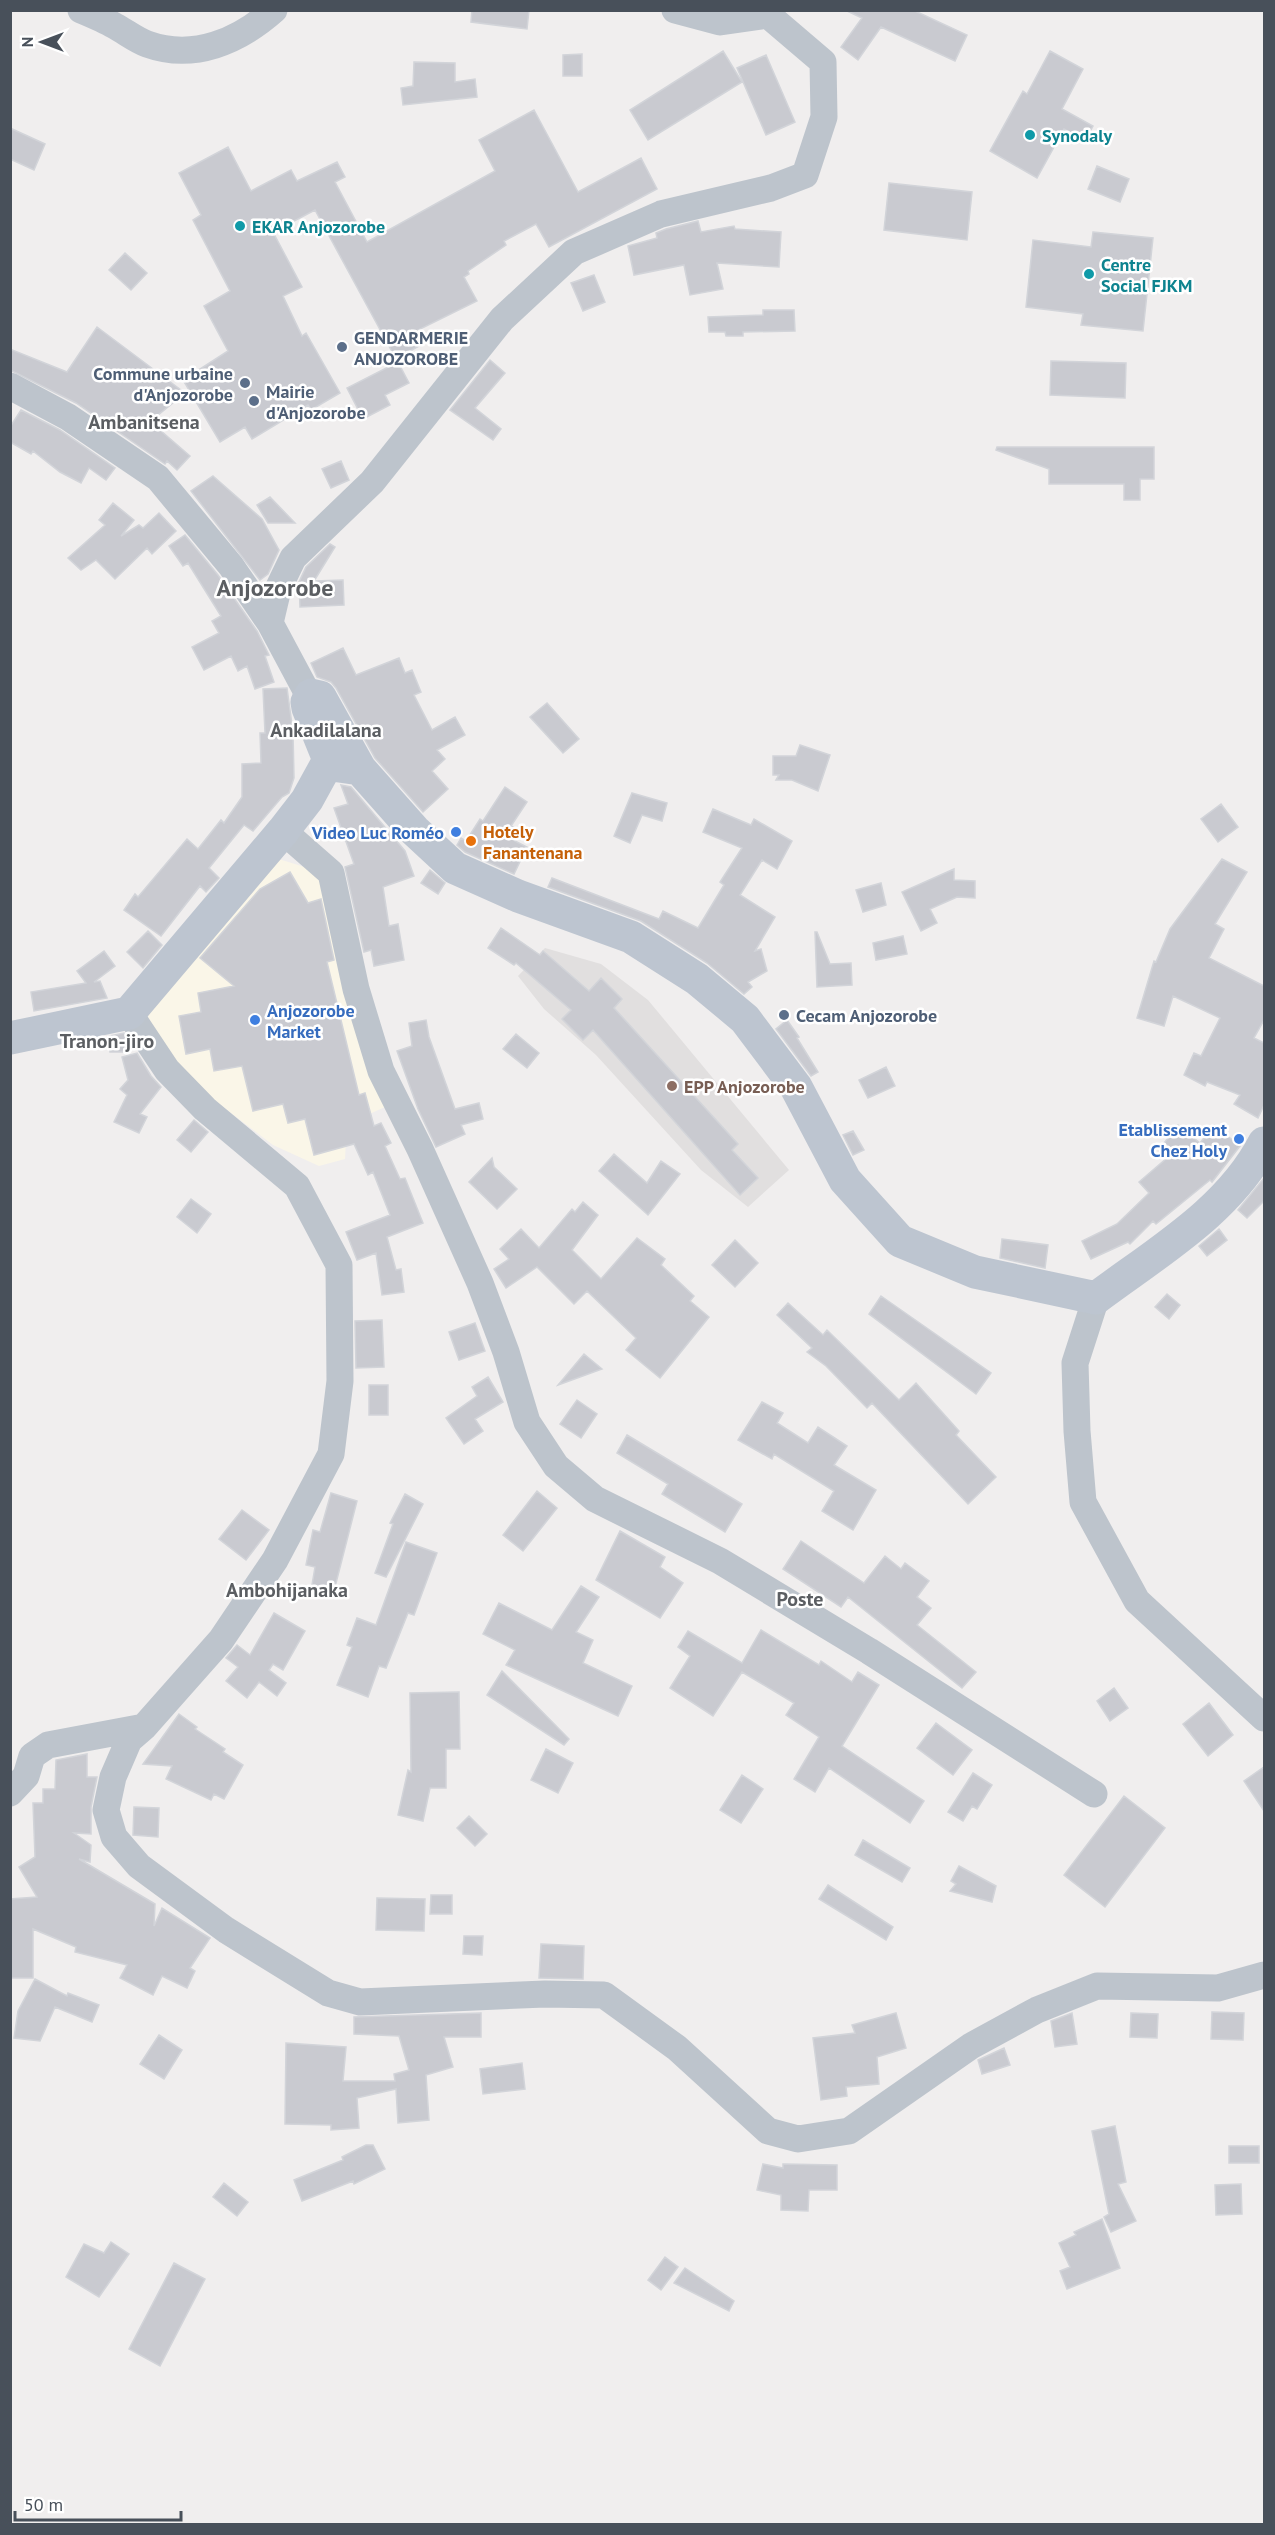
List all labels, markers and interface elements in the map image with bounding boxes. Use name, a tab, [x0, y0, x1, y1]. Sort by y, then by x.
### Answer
north arrow	[12, 12, 72, 72]
text: N	[17, 37, 37, 47]
place label: Synodaly	[1042, 124, 1113, 147]
marker: Synodaly	[1023, 128, 1037, 142]
place label: EKAR Anjozorobe	[252, 215, 385, 238]
marker: EKAR Anjozorobe	[233, 219, 247, 233]
place label: Centre Social FJKM	[1101, 253, 1192, 297]
marker: Centre Social FJKM	[1082, 267, 1096, 281]
place label: GENDARMERIE ANJOZOROBE	[354, 326, 468, 370]
marker: GENDARMERIE ANJOZOROBE	[335, 340, 349, 354]
place label: Commune urbaine d'Anjozorobe	[93, 362, 233, 406]
marker: Commune urbaine d'Anjozorobe	[238, 376, 252, 390]
place label: Mairie d'Anjozorobe	[266, 380, 366, 424]
marker: Mairie d'Anjozorobe	[247, 394, 261, 408]
district label: Ambanitsena	[88, 409, 200, 435]
district label: Anjozorobe	[217, 572, 333, 603]
district label: Ankadilalana	[270, 717, 382, 743]
place label: Hotely Fanantenana	[483, 820, 583, 864]
place label: Video Luc Roméo	[311, 821, 444, 844]
marker: Video Luc Roméo	[449, 825, 463, 839]
marker: Hotely Fanantenana	[464, 834, 478, 848]
place label: Anjozorobe Market	[267, 999, 355, 1043]
place label: Cecam Anjozorobe	[796, 1004, 937, 1027]
marker: Cecam Anjozorobe	[777, 1008, 791, 1022]
marker: Anjozorobe Market	[248, 1013, 262, 1027]
district label: Tranon-jiro	[60, 1028, 154, 1054]
place label: EPP Anjozorobe	[684, 1075, 805, 1098]
marker: EPP Anjozorobe	[665, 1079, 679, 1093]
place label: Etablissement Chez Holy	[1119, 1118, 1228, 1162]
marker: Etablissement Chez Holy	[1232, 1132, 1246, 1146]
district label: Ambohijanaka	[226, 1577, 348, 1603]
district label: Poste	[777, 1586, 823, 1612]
scale bar	[15, 2484, 182, 2522]
text: 50 m	[24, 2493, 63, 2516]

